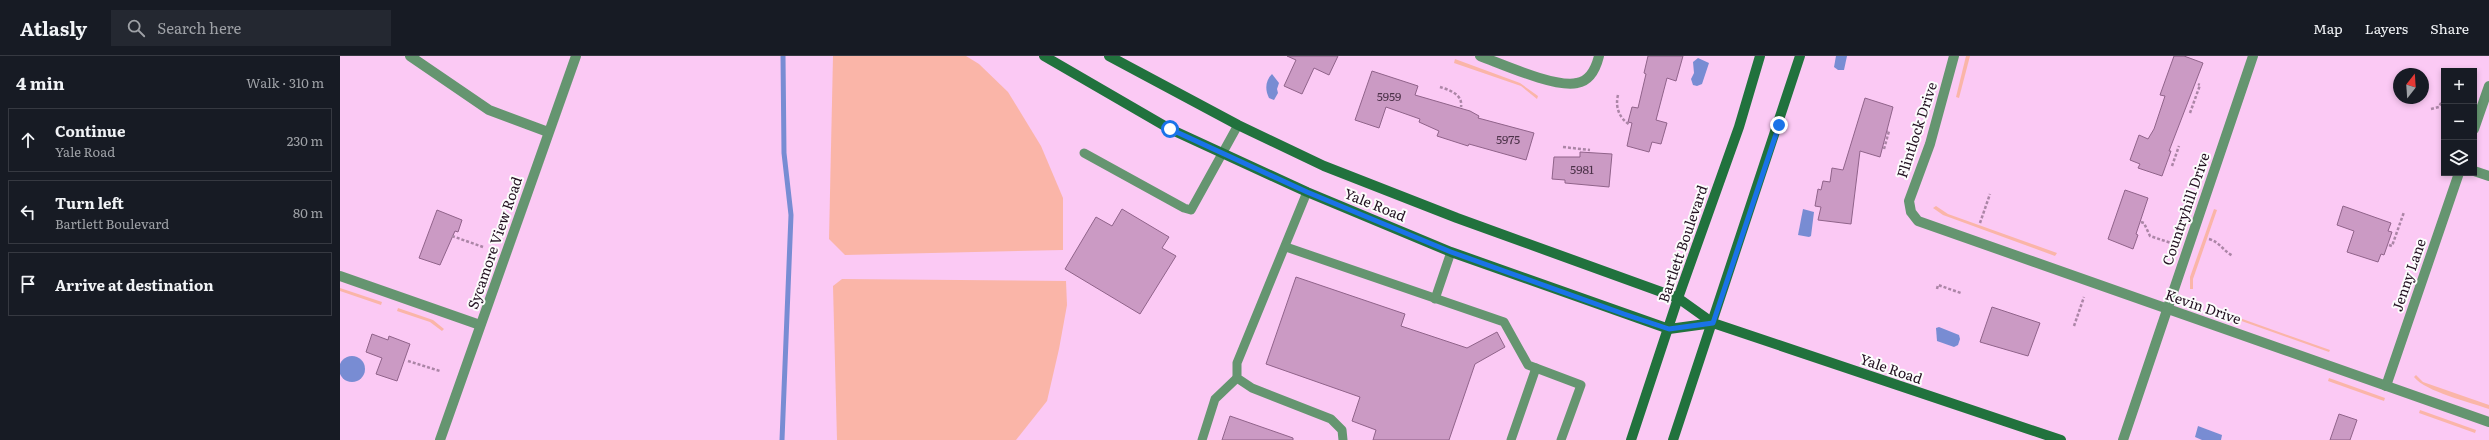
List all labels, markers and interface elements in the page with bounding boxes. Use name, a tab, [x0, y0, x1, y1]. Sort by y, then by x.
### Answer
search box	[111, 10, 391, 46]
text: Atlasly	[20, 14, 87, 42]
text: Search here	[157, 16, 241, 39]
icon: search	[125, 17, 147, 39]
text: Map	[2313, 18, 2343, 38]
text: Layers	[2365, 18, 2408, 38]
text: Share	[2430, 18, 2469, 38]
north arrow	[2393, 68, 2429, 104]
map controls	[2441, 68, 2477, 176]
button: +	[2441, 68, 2477, 104]
text: 4 min	[16, 70, 65, 95]
text: Walk · 310 m	[246, 73, 324, 92]
street label: Flintlock Drive	[1891, 79, 1941, 180]
house number: 5959	[1377, 87, 1401, 105]
button: −	[2441, 104, 2477, 140]
route end	[1770, 116, 1788, 134]
text: Continue	[55, 119, 125, 142]
route start	[1161, 120, 1179, 138]
icon: ahead	[17, 129, 39, 151]
house number: 5975	[1496, 130, 1520, 148]
text: 230 m	[287, 131, 323, 150]
button: layers	[2441, 140, 2477, 176]
text: Yale Road	[55, 142, 115, 161]
street label: Countryhill Drive	[2156, 150, 2214, 268]
house number: 5981	[1570, 160, 1594, 178]
street label: Sycamore View Road	[462, 173, 526, 312]
street label: Bartlett Boulevard	[1653, 182, 1712, 305]
street label: Yale Road	[1342, 183, 1410, 226]
text: Turn left	[55, 191, 124, 214]
icon: left	[17, 201, 39, 223]
text: 80 m	[293, 203, 323, 222]
text: Bartlett Boulevard	[55, 214, 169, 233]
street label: Jenny Lane	[2386, 236, 2430, 314]
icon: arrive	[17, 273, 39, 295]
text: Arrive at destination	[55, 273, 214, 296]
street label: Kevin Drive	[2163, 284, 2244, 328]
street label: Yale Road	[1857, 348, 1926, 388]

